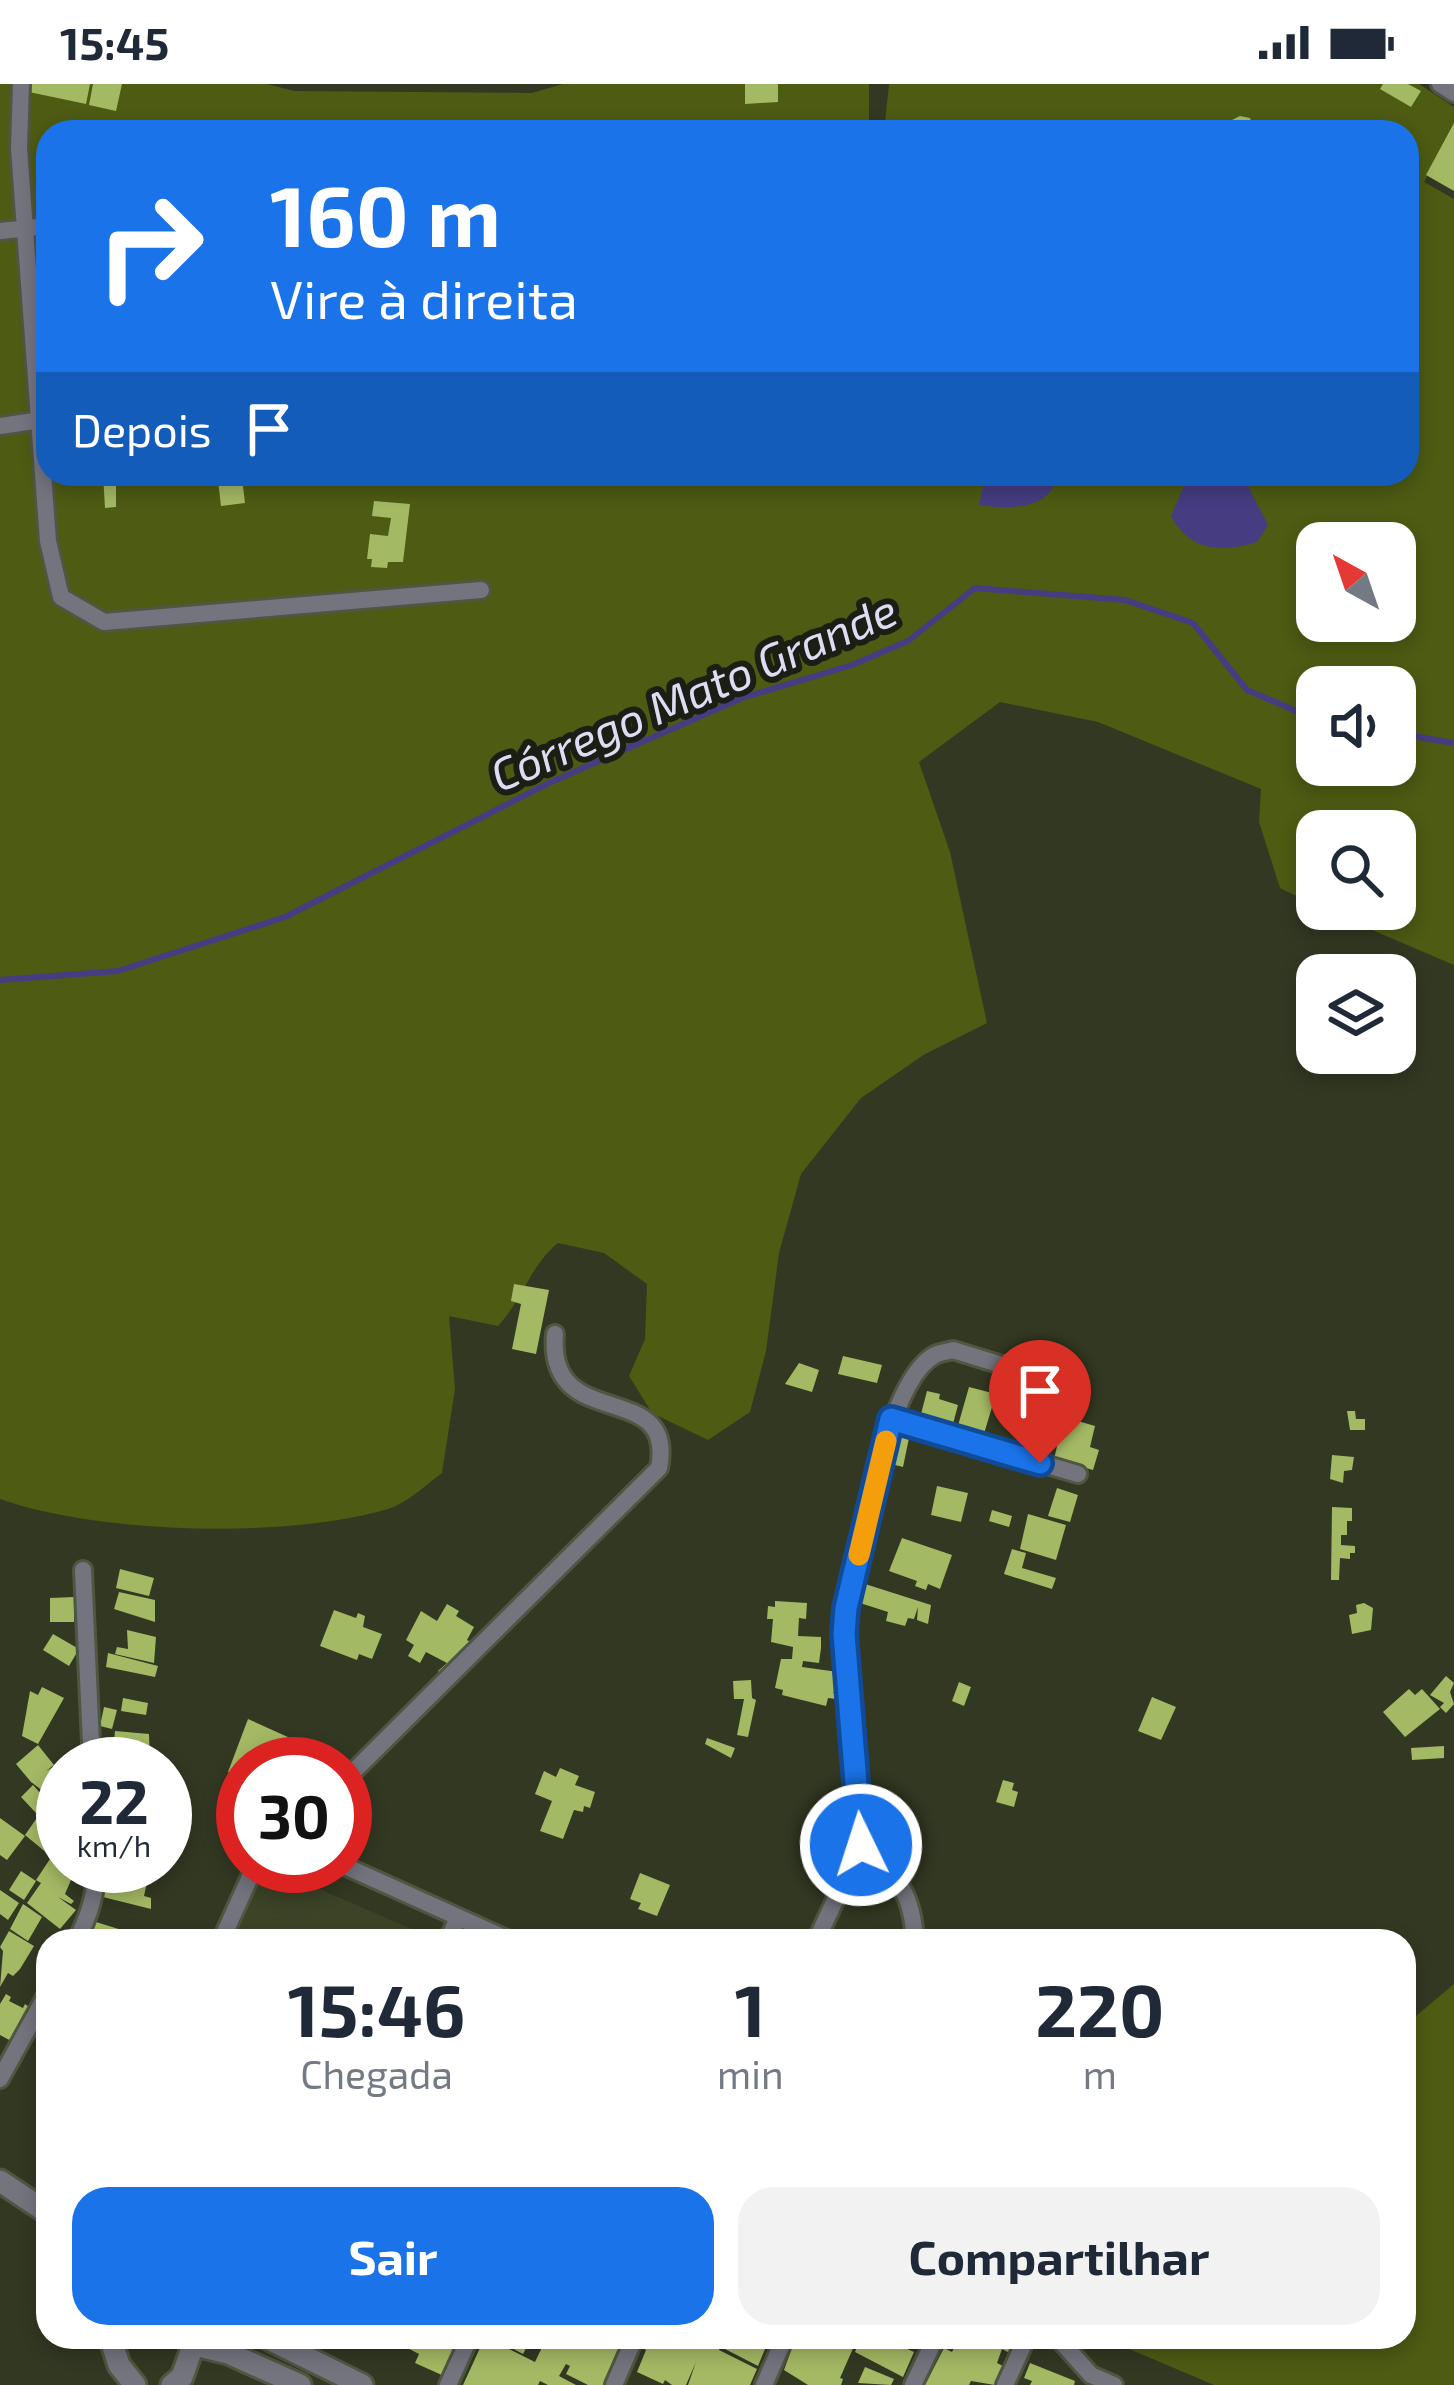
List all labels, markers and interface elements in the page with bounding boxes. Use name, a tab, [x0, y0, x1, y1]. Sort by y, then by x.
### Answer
text: 15:45	[60, 15, 169, 69]
text: 160 m	[270, 163, 501, 264]
icon: right	[72, 168, 228, 324]
text: Vire à direita	[270, 265, 578, 330]
icon: arrive	[236, 396, 302, 462]
text: Depois	[72, 402, 212, 456]
north arrow	[1296, 522, 1416, 642]
map controls	[1296, 522, 1416, 1074]
water label: Córrego Mato Grande	[482, 581, 904, 801]
button: sound	[1296, 666, 1416, 786]
button: search	[1296, 810, 1416, 930]
button: layers	[1296, 954, 1416, 1074]
pin	[989, 1340, 1091, 1463]
icon: arrive	[1007, 1358, 1073, 1424]
speed limit sign: 30	[216, 1737, 372, 1893]
text: 22	[79, 1764, 149, 1836]
position arrow	[798, 1782, 924, 1908]
text: km/h	[77, 1827, 151, 1863]
text: 15:46	[288, 1965, 465, 2051]
text: 1	[735, 1965, 766, 2051]
text: 220	[1035, 1965, 1164, 2051]
text: Chegada	[300, 2050, 453, 2097]
text: min	[717, 2050, 784, 2097]
text: m	[1083, 2050, 1117, 2097]
button: Sair	[72, 2187, 714, 2325]
button: Compartilhar	[738, 2187, 1380, 2325]

